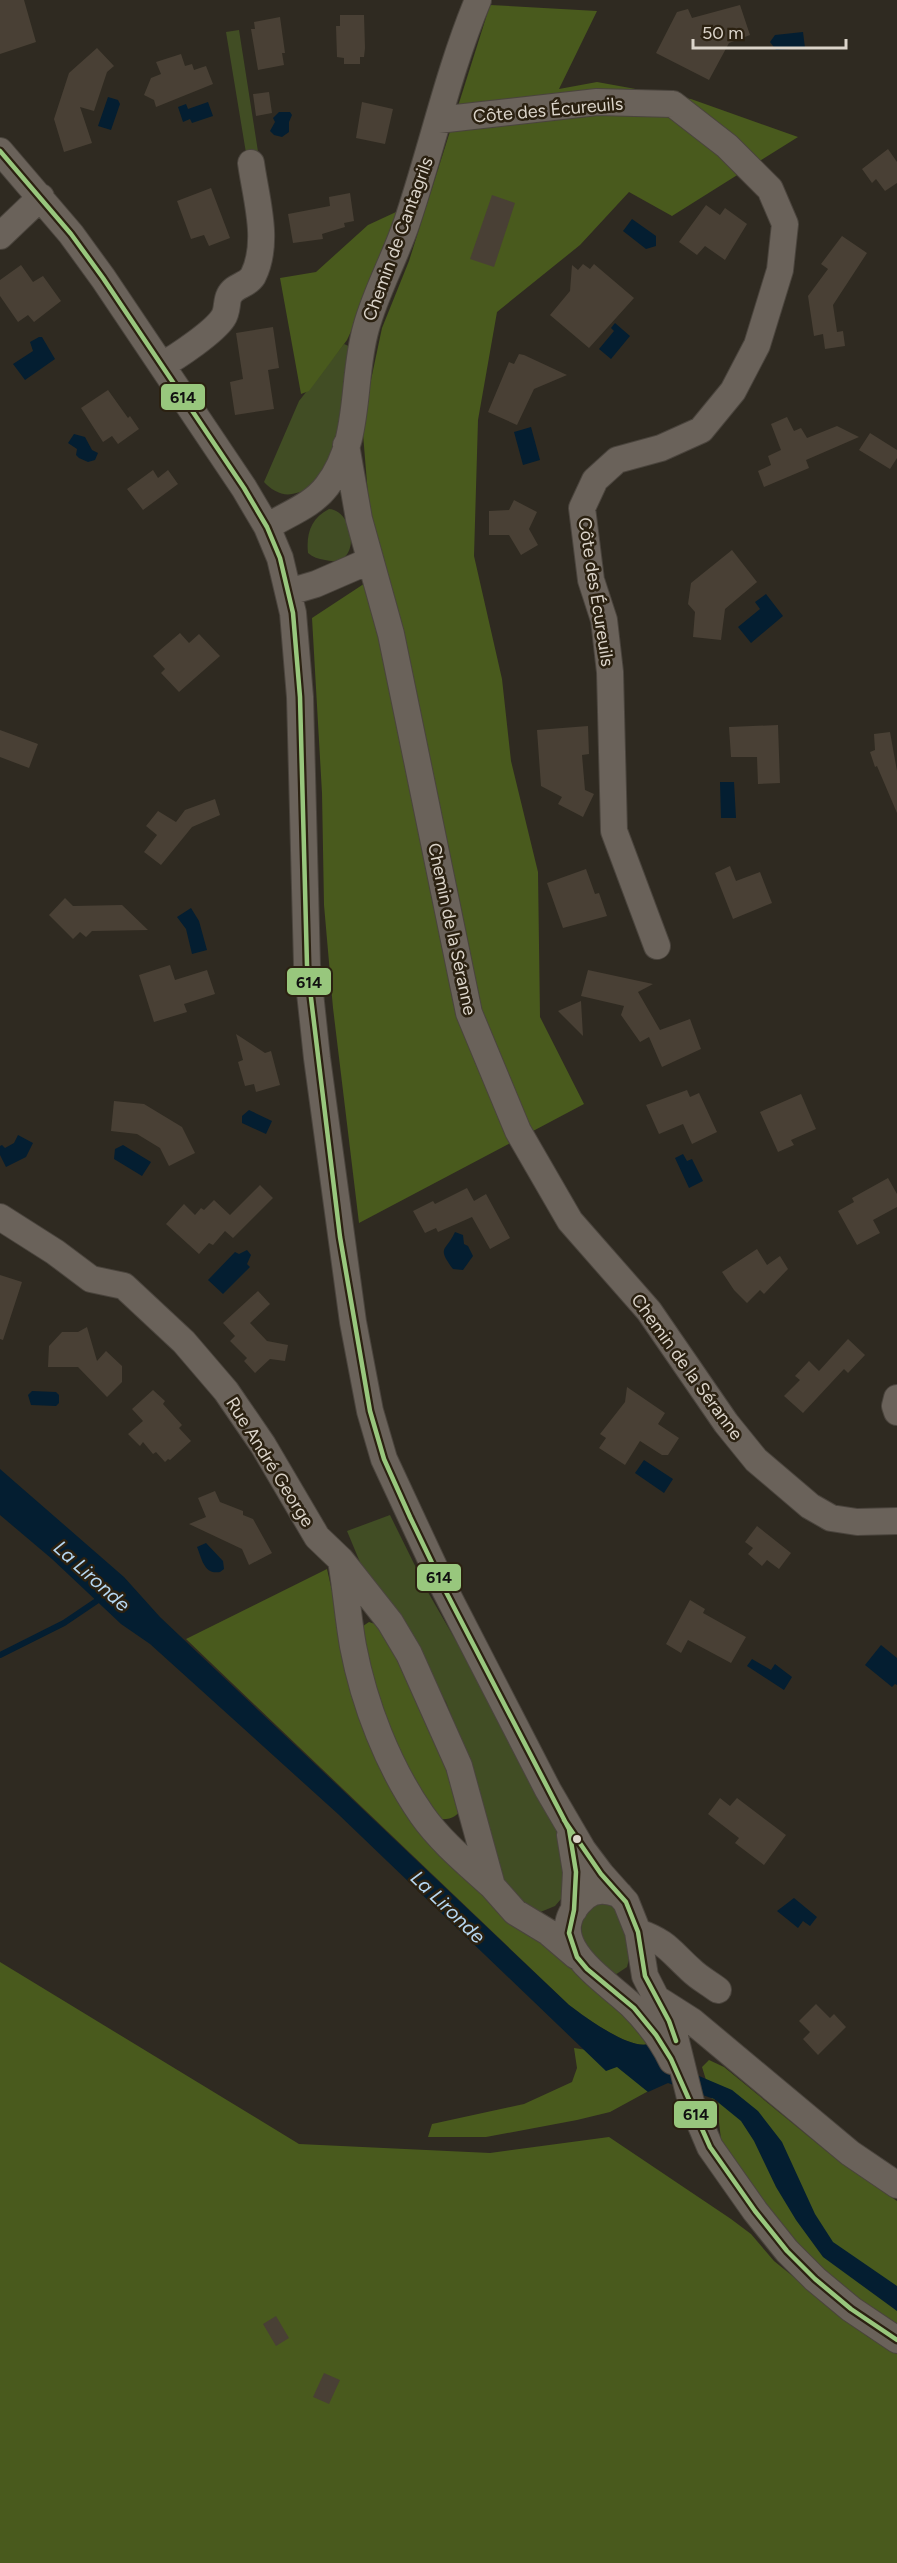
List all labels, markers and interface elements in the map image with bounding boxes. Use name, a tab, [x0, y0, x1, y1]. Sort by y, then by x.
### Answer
scale bar	[693, 12, 846, 50]
text: 50 m	[702, 22, 744, 44]
street label: Côte des Écureuils	[472, 92, 624, 128]
street label: Chemin de Cantagrils	[358, 154, 438, 324]
line badge: 614	[160, 383, 206, 411]
text: 614	[170, 388, 196, 407]
street label: Côte des Écureuils	[573, 516, 619, 668]
street label: Chemin de la Séranne	[423, 841, 481, 1017]
line badge: 614	[286, 967, 332, 996]
text: 614	[296, 973, 322, 992]
street label: Chemin de la Séranne	[627, 1290, 748, 1445]
street label: Rue André George	[221, 1393, 319, 1531]
water label: La Lironde	[49, 1535, 135, 1617]
line badge: 614	[416, 1563, 462, 1592]
text: 614	[426, 1568, 452, 1587]
unlabelled marker	[571, 1833, 583, 1845]
water label: La Lironde	[406, 1866, 490, 1948]
line badge: 614	[673, 2100, 718, 2129]
text: 614	[683, 2105, 709, 2124]

